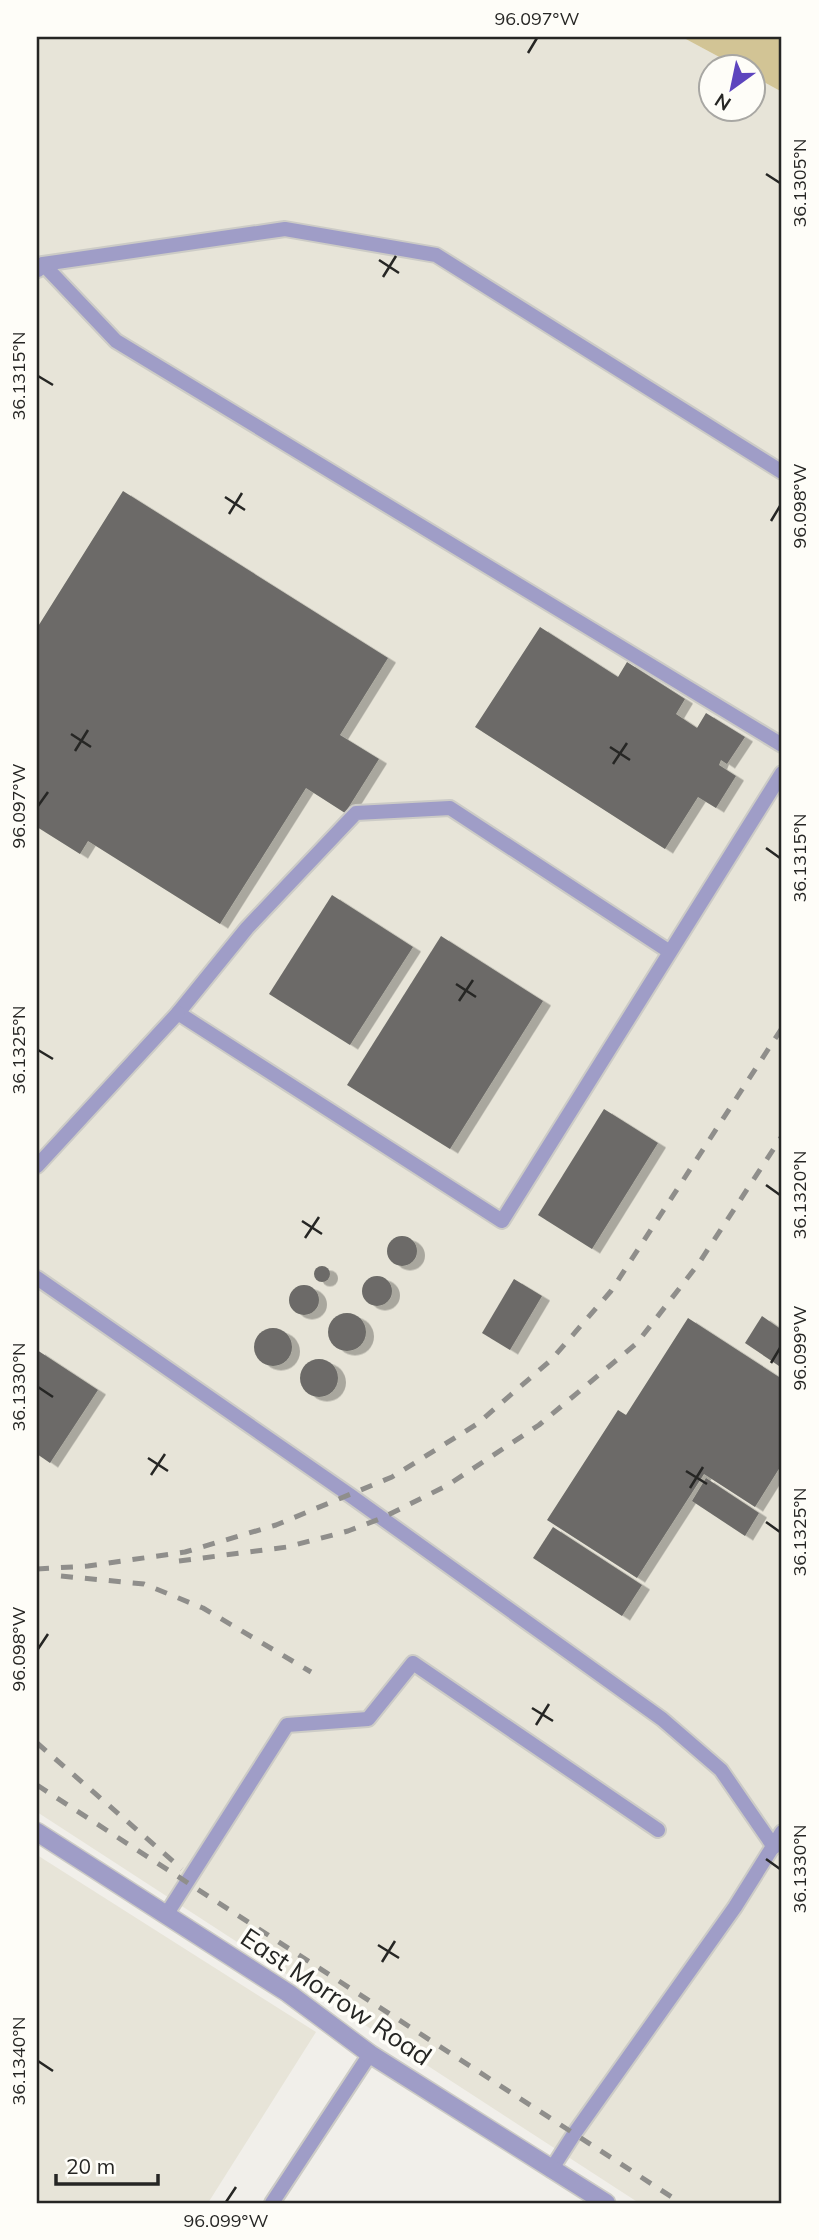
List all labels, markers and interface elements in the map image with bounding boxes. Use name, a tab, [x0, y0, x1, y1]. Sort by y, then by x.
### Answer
text: 96.097°W	[494, 7, 580, 30]
north arrow	[696, 52, 766, 122]
text: N	[710, 88, 735, 116]
text: 36.1305°N	[788, 138, 811, 228]
text: 36.1315°N	[7, 331, 30, 421]
text: 96.098°W	[788, 463, 811, 549]
text: 96.097°W	[7, 763, 30, 849]
text: 36.1315°N	[788, 813, 811, 903]
text: 36.1325°N	[7, 1005, 30, 1095]
text: 36.1320°N	[788, 1150, 811, 1240]
text: 96.099°W	[788, 1305, 811, 1391]
text: 36.1330°N	[7, 1342, 30, 1432]
text: 36.1325°N	[788, 1487, 811, 1577]
text: 96.098°W	[7, 1606, 30, 1692]
text: 36.1330°N	[788, 1824, 811, 1914]
street label: East Morrow Road	[235, 1921, 438, 2073]
text: 36.1340°N	[7, 2016, 30, 2106]
scale bar	[56, 2142, 158, 2186]
text: 20 m	[66, 2153, 115, 2179]
text: 96.099°W	[183, 2209, 269, 2232]

